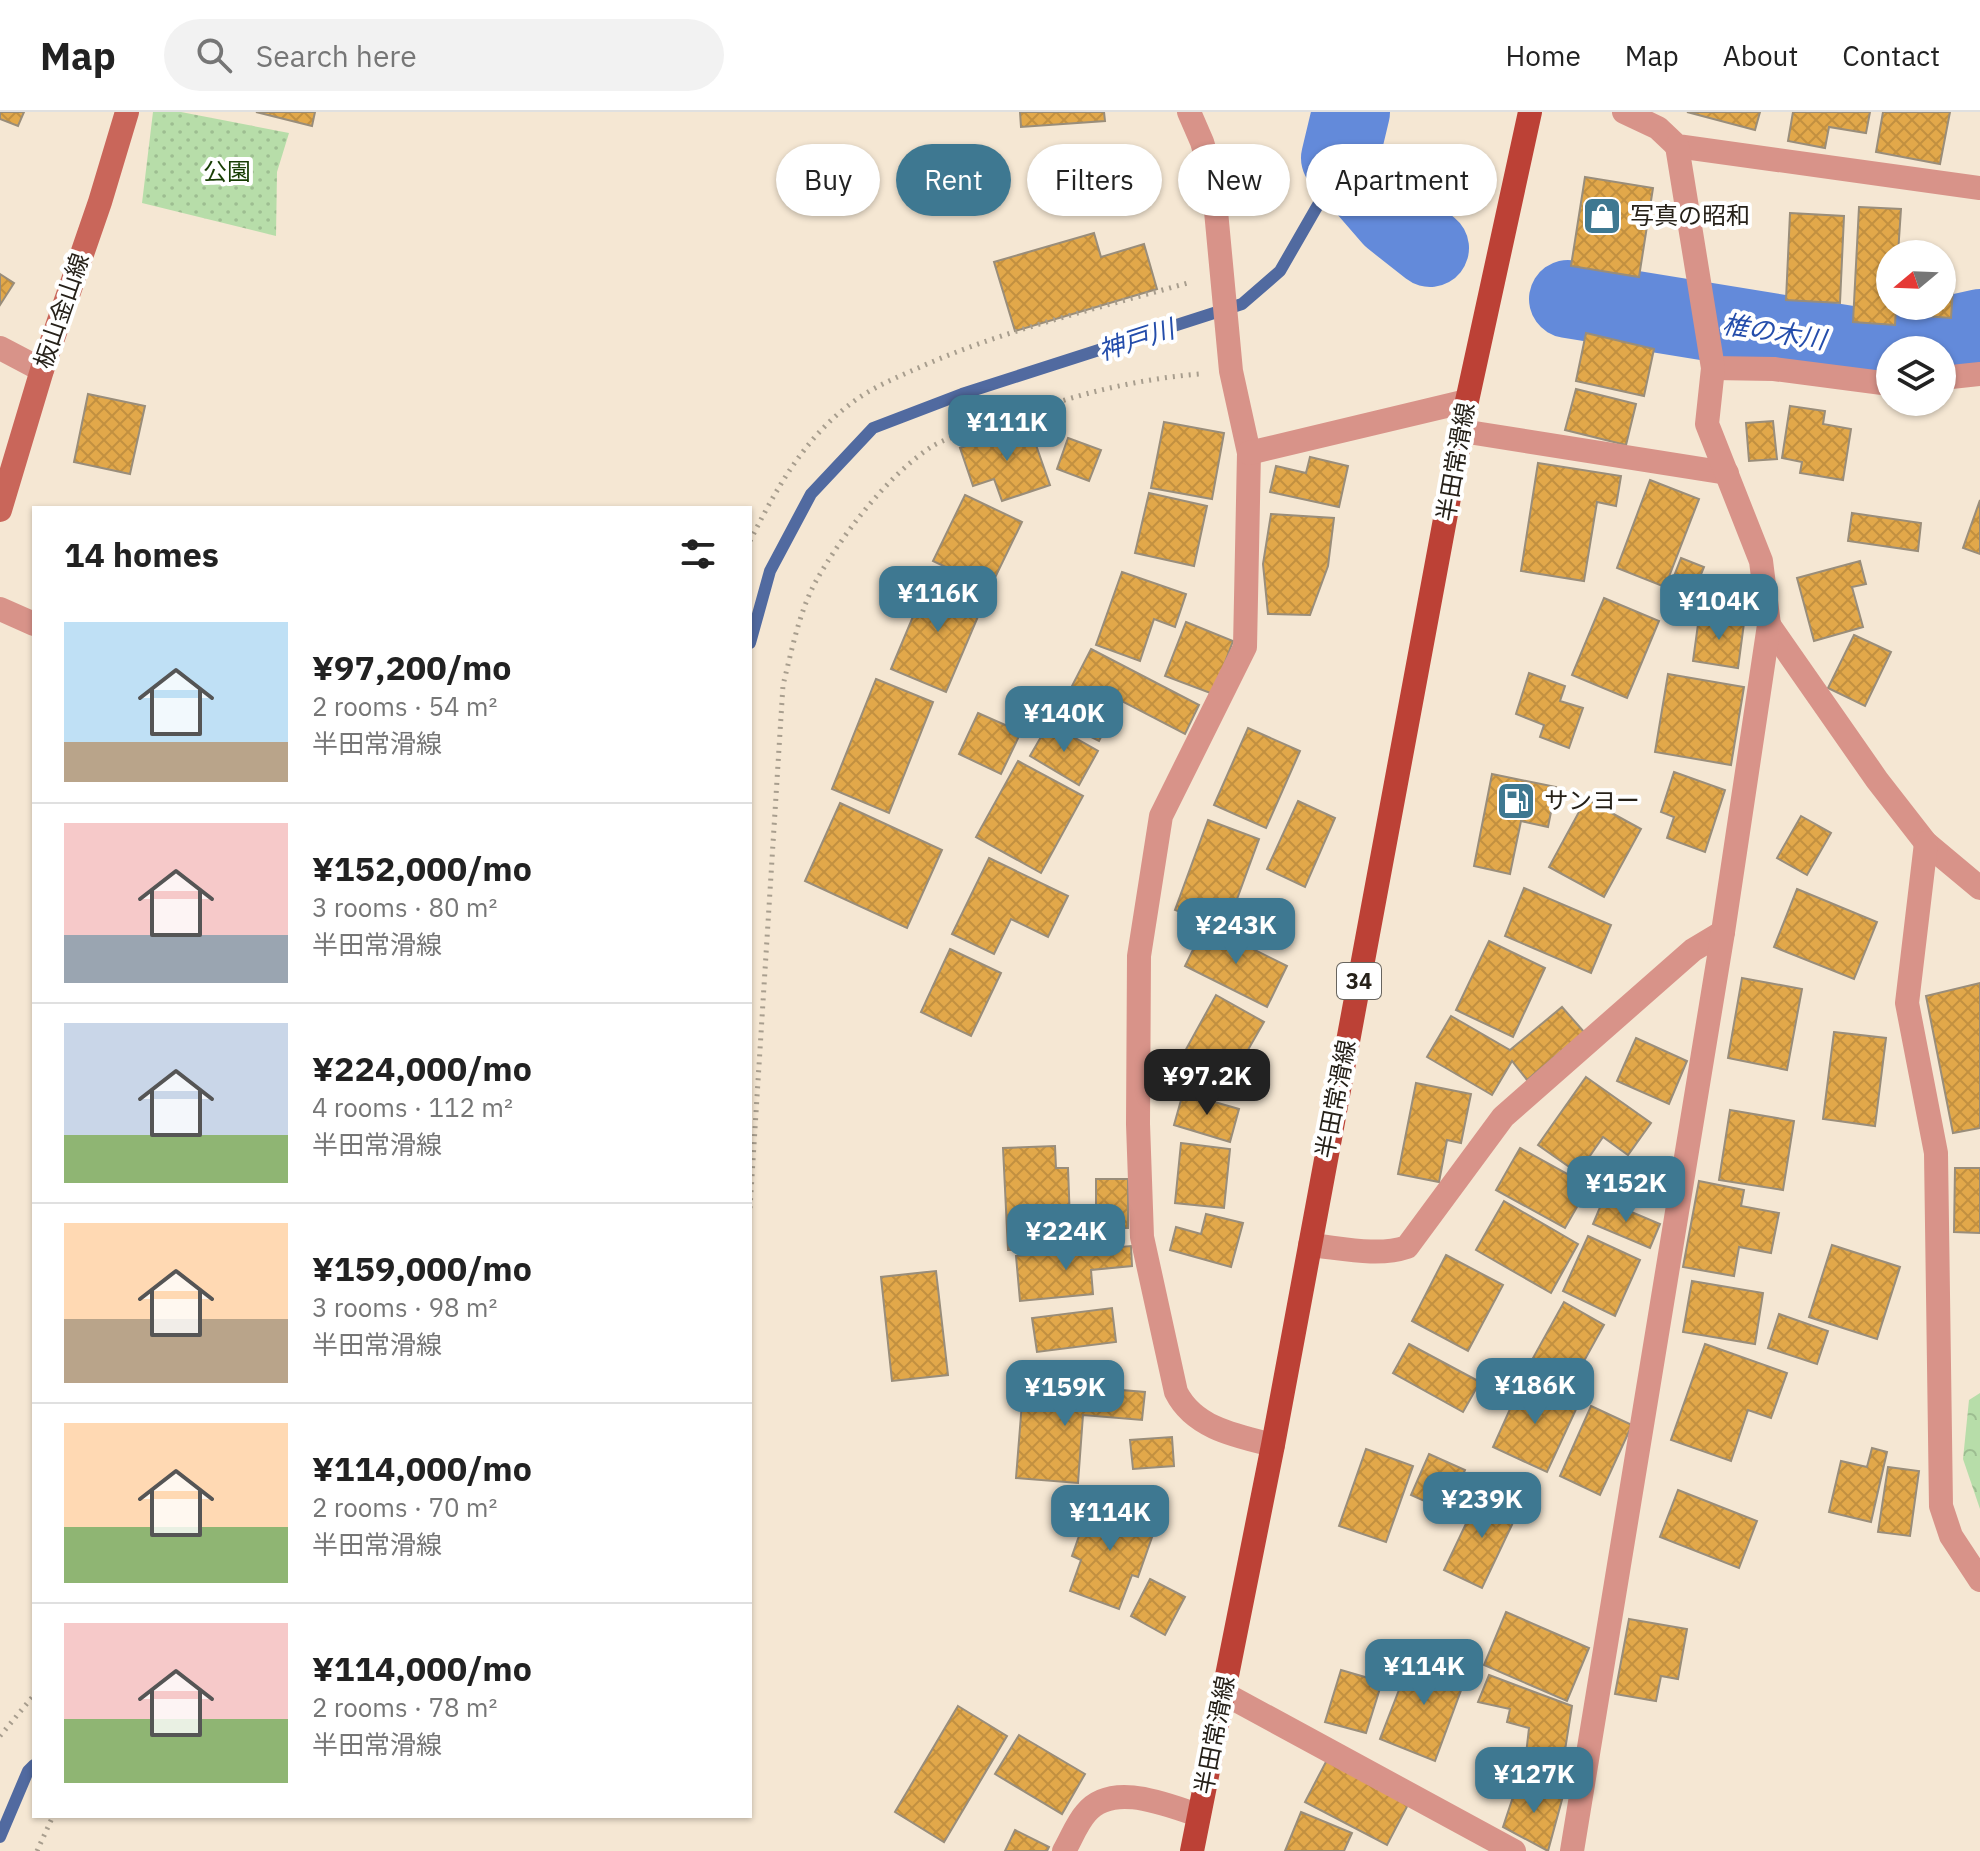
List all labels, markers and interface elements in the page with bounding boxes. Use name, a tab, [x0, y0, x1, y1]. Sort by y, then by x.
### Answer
search box	[164, 19, 724, 91]
text: Map	[40, 31, 116, 80]
icon: search	[192, 33, 236, 77]
text: Search here	[256, 36, 417, 75]
text: Home	[1505, 37, 1581, 74]
text: Map	[1625, 37, 1679, 74]
text: About	[1723, 37, 1798, 74]
text: Contact	[1842, 37, 1940, 74]
chip: Buy	[776, 144, 880, 216]
chip: Rent	[896, 144, 1011, 216]
chip: Filters	[1027, 144, 1162, 216]
chip: New	[1178, 144, 1290, 216]
chip: Apartment	[1306, 144, 1497, 216]
park label: 公園	[203, 155, 251, 187]
shop icon: 写真の昭和	[1581, 195, 1623, 237]
place label: 写真の昭和	[1630, 199, 1750, 231]
north arrow	[1876, 240, 1956, 320]
map controls	[1876, 240, 1956, 416]
street label: 板山金山線	[26, 249, 96, 373]
water label: 椎の木川	[1720, 306, 1831, 356]
water label: 神戸川	[1093, 310, 1181, 367]
button: layers	[1876, 336, 1956, 416]
pin: ¥111K	[951, 395, 1063, 463]
street label: 半田常滑線	[1429, 400, 1481, 524]
text: ¥111K	[966, 404, 1048, 438]
text: 14 homes	[64, 532, 219, 576]
icon: filters	[676, 532, 720, 576]
pin: ¥116K	[882, 566, 994, 634]
pin: ¥104K	[1663, 574, 1775, 642]
text: ¥116K	[897, 575, 979, 609]
text: ¥104K	[1678, 583, 1760, 617]
text: ¥97,200/mo	[312, 645, 512, 689]
icon: home	[128, 654, 224, 750]
pin: ¥140K	[1008, 686, 1120, 754]
text: 2 rooms · 54 m²	[312, 689, 497, 723]
text: ¥140K	[1023, 695, 1105, 729]
text: 半田常滑線	[312, 726, 442, 760]
fuel station icon: サンヨー	[1495, 780, 1537, 822]
place label: サンヨー	[1544, 784, 1640, 816]
text: ¥152,000/mo	[312, 846, 532, 890]
icon: home	[128, 855, 224, 951]
text: 3 rooms · 80 m²	[312, 890, 497, 924]
pin: ¥243K	[1180, 898, 1292, 966]
text: ¥243K	[1195, 907, 1277, 941]
text: 半田常滑線	[312, 927, 442, 961]
road number: 34	[1337, 963, 1381, 999]
street label: 半田常滑線	[1308, 1037, 1362, 1161]
text: ¥224,000/mo	[312, 1046, 532, 1090]
pin: ¥97.2K	[1142, 1049, 1272, 1117]
icon: home	[128, 1055, 224, 1151]
text: ¥97.2K	[1162, 1058, 1252, 1092]
text: 4 rooms · 112 m²	[312, 1090, 513, 1124]
text: 半田常滑線	[312, 1127, 442, 1161]
pin: ¥152K	[1570, 1156, 1682, 1224]
text: ¥152K	[1585, 1165, 1667, 1199]
pin: ¥224K	[1010, 1204, 1122, 1272]
text: ¥224K	[1025, 1213, 1107, 1247]
text: ¥159,000/mo	[312, 1246, 532, 1290]
icon: home	[128, 1255, 224, 1351]
text: 3 rooms · 98 m²	[312, 1290, 497, 1324]
text: 半田常滑線	[312, 1327, 442, 1361]
pin: ¥186K	[1479, 1358, 1591, 1426]
pin: ¥159K	[1009, 1360, 1121, 1428]
text: ¥186K	[1494, 1367, 1576, 1401]
text: ¥159K	[1024, 1369, 1106, 1403]
text: ¥114,000/mo	[312, 1446, 532, 1490]
icon: home	[128, 1455, 224, 1551]
pin: ¥239K	[1426, 1472, 1538, 1540]
text: ¥239K	[1441, 1481, 1523, 1515]
pin: ¥114K	[1054, 1485, 1166, 1553]
text: 2 rooms · 70 m²	[312, 1490, 497, 1524]
text: ¥114K	[1069, 1494, 1151, 1528]
text: 半田常滑線	[312, 1527, 442, 1561]
pin: ¥114K	[1368, 1639, 1480, 1707]
text: ¥114,000/mo	[312, 1646, 532, 1690]
text: ¥114K	[1383, 1648, 1465, 1682]
icon: home	[128, 1655, 224, 1751]
street label: 半田常滑線	[1187, 1673, 1241, 1797]
text: 2 rooms · 78 m²	[312, 1690, 497, 1724]
text: 半田常滑線	[312, 1727, 442, 1761]
pin: ¥127K	[1478, 1747, 1590, 1815]
text: ¥127K	[1493, 1756, 1575, 1790]

